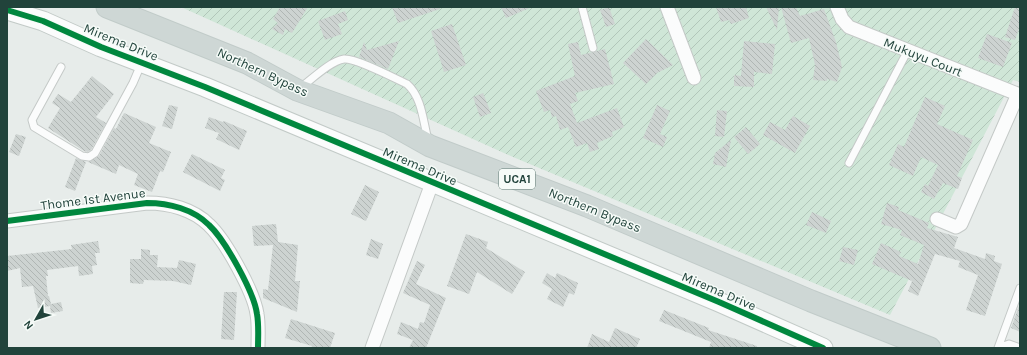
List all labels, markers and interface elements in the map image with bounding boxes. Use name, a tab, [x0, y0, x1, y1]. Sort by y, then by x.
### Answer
street label: Mirema Drive	[82, 20, 161, 64]
street label: Mukuyu Court	[881, 34, 965, 80]
street label: Northern Bypass	[215, 44, 311, 100]
street label: Mirema Drive	[381, 144, 460, 188]
road number: UCA1	[499, 169, 535, 189]
street label: Thome 1st Avenue	[40, 185, 146, 213]
street label: Northern Bypass	[547, 185, 644, 235]
street label: Mirema Drive	[680, 269, 759, 313]
north arrow	[16, 299, 56, 339]
text: N	[21, 318, 36, 332]

